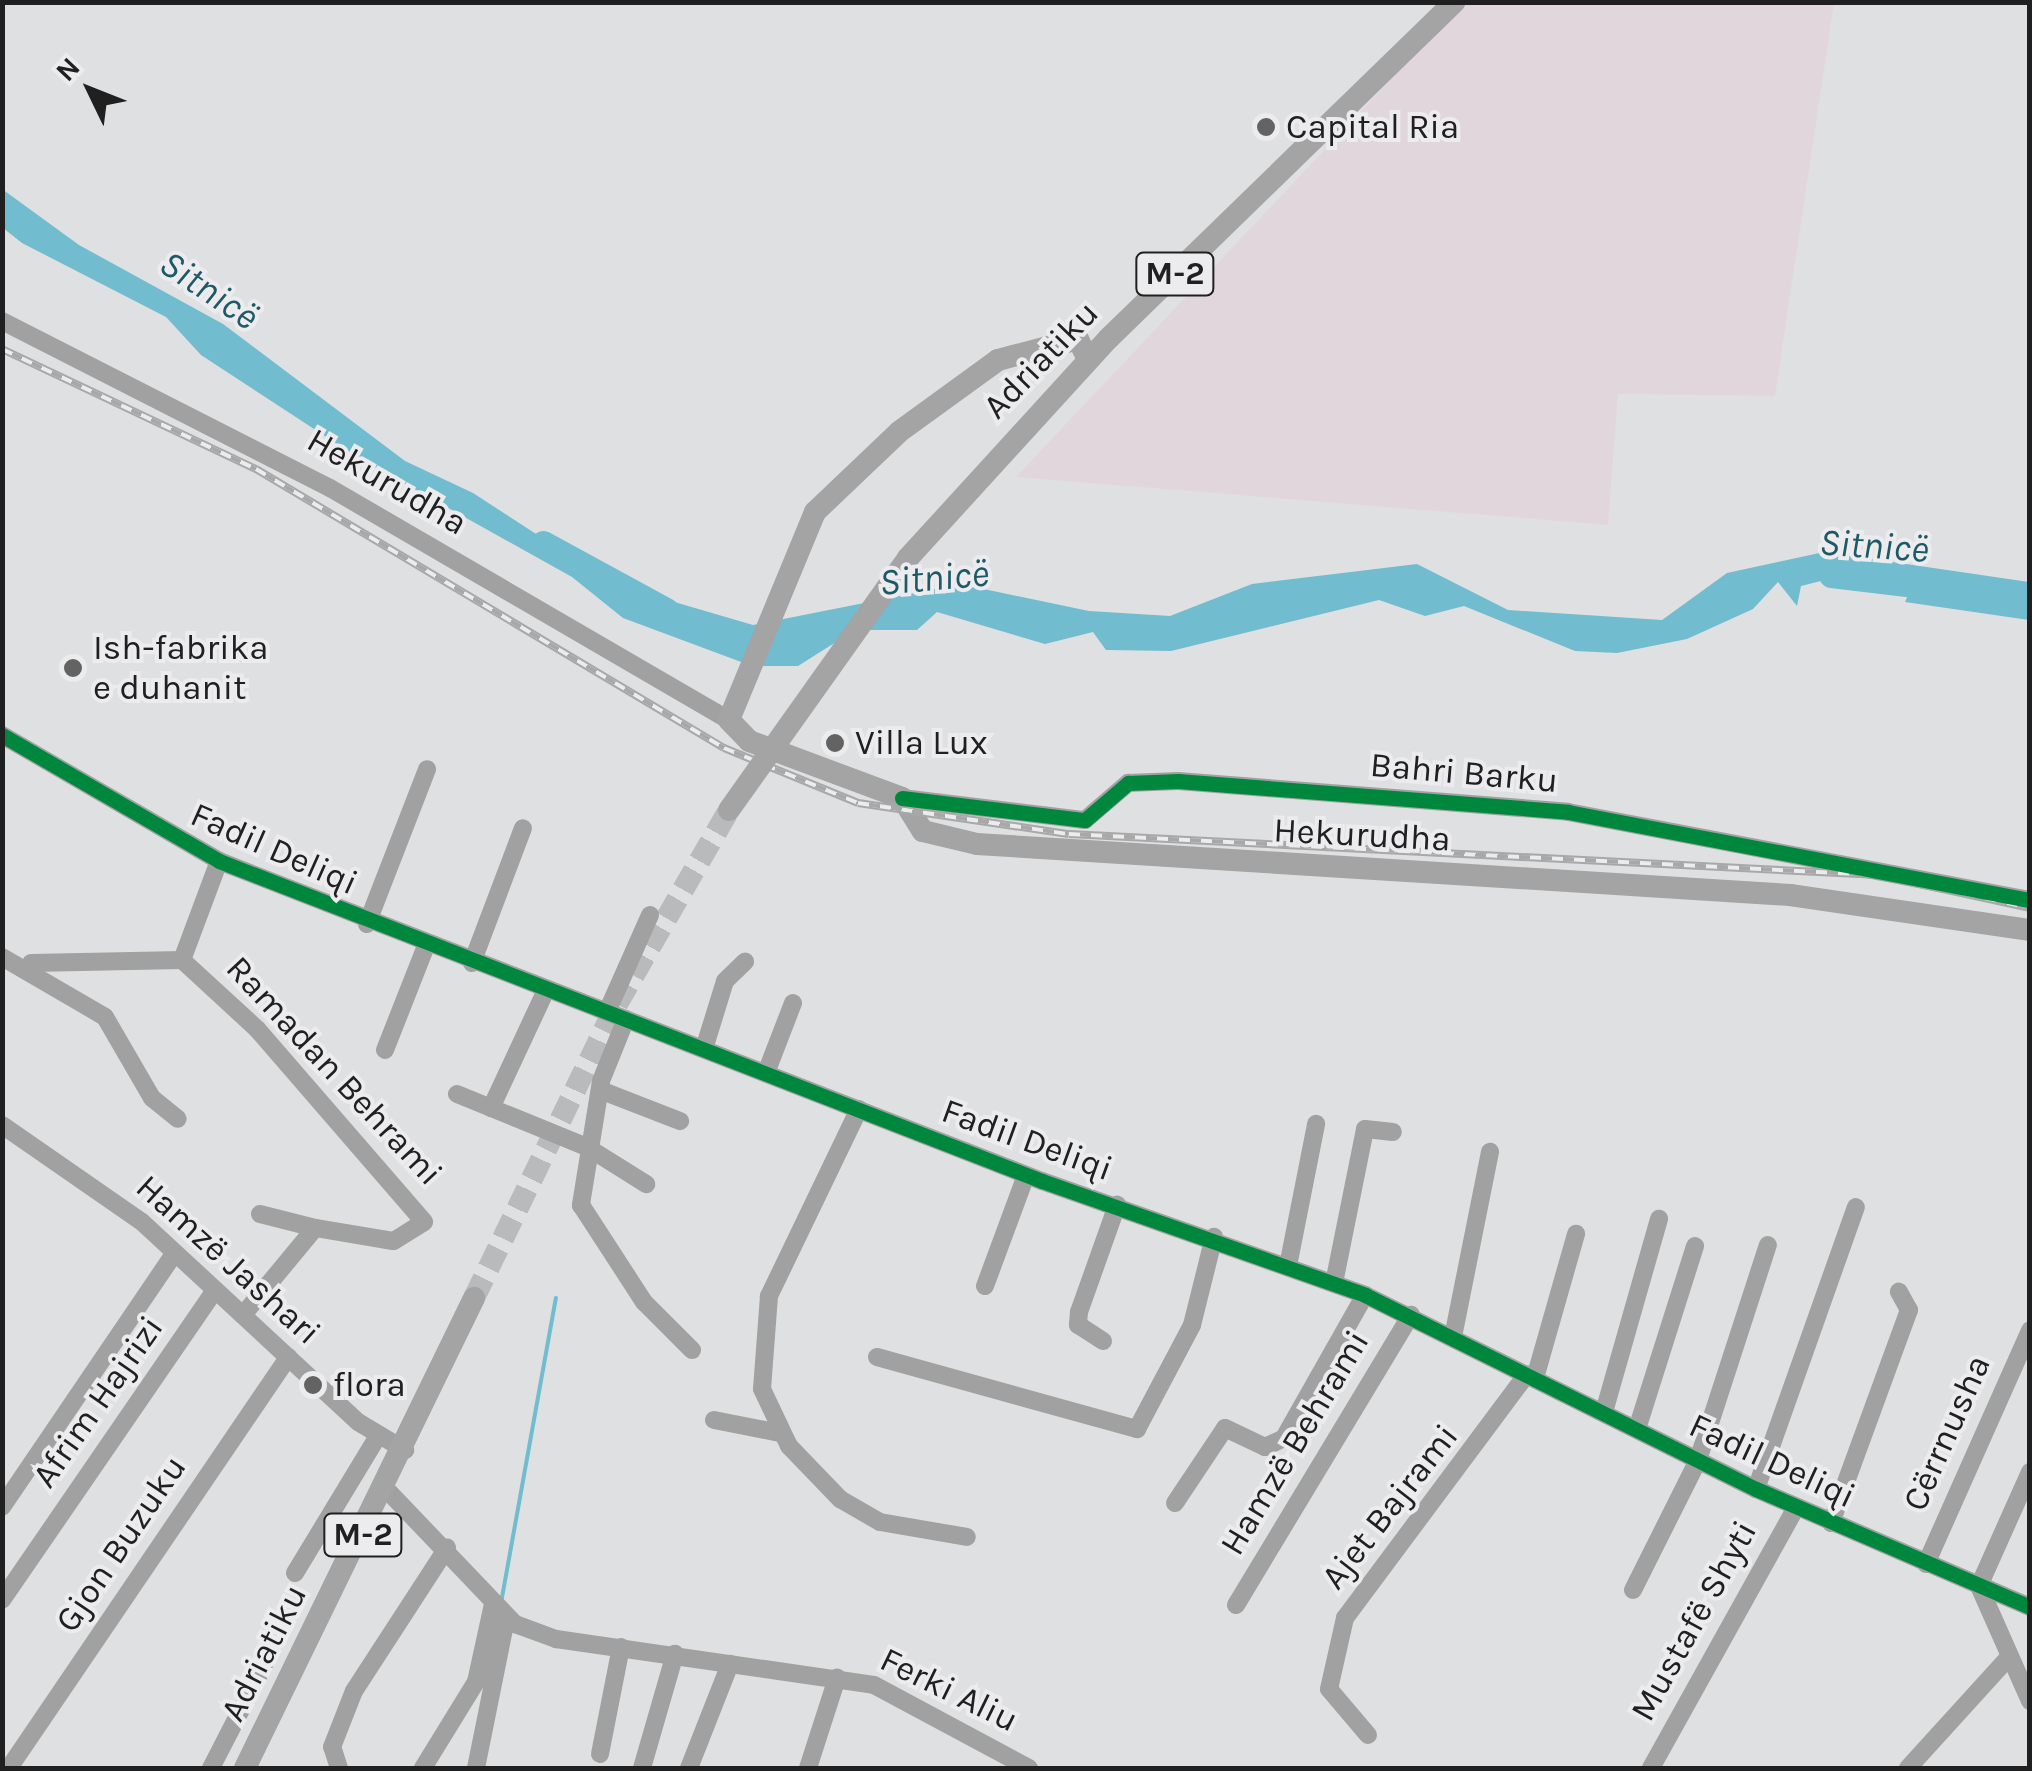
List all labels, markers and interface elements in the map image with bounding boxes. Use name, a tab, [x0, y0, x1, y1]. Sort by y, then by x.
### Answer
north arrow	[40, 40, 140, 140]
text: N	[49, 51, 87, 88]
place label: Capital Ria	[1286, 106, 1459, 148]
marker: Capital Ria	[1255, 116, 1277, 138]
water label: Sitnicë	[151, 240, 267, 340]
road number: M-2	[1135, 247, 1215, 301]
street label: Adriatiku	[975, 292, 1107, 428]
street label: Hekurudha	[300, 419, 474, 545]
water label: Sitnicë	[1818, 519, 1930, 573]
water label: Sitnicë	[877, 551, 991, 605]
place label: Ish-fabrika e duhanit	[93, 627, 269, 709]
marker: Ish-fabrika e duhanit	[62, 657, 84, 679]
place label: Villa Lux	[855, 722, 988, 764]
marker: Villa Lux	[824, 732, 846, 754]
street label: Bahri Barku	[1368, 744, 1560, 802]
street label: Fadil Deliqi	[184, 794, 364, 904]
street label: Hekurudha	[1272, 809, 1452, 861]
street label: Ramadan Behrami	[217, 948, 451, 1194]
street label: Fadil Deliqi	[936, 1090, 1118, 1190]
street label: Hamzë Jashari	[127, 1166, 329, 1354]
street label: Afrim Hajrizi	[24, 1308, 172, 1496]
street label: Hamzë Behrami	[1212, 1323, 1378, 1563]
street label: Cërrnusha	[1894, 1349, 2000, 1517]
place label: flora	[333, 1364, 406, 1406]
marker: flora	[302, 1374, 324, 1396]
street label: Fadil Deliqi	[1682, 1404, 1862, 1518]
street label: Ajet Bajrami	[1313, 1416, 1467, 1598]
street label: Gjon Buzuku	[47, 1448, 195, 1640]
road number: M-2	[323, 1508, 403, 1562]
street label: Mustafë Shyti	[1622, 1514, 1766, 1728]
street label: Adriatiku	[212, 1578, 316, 1728]
street label: Ferki Aliu	[873, 1639, 1025, 1741]

